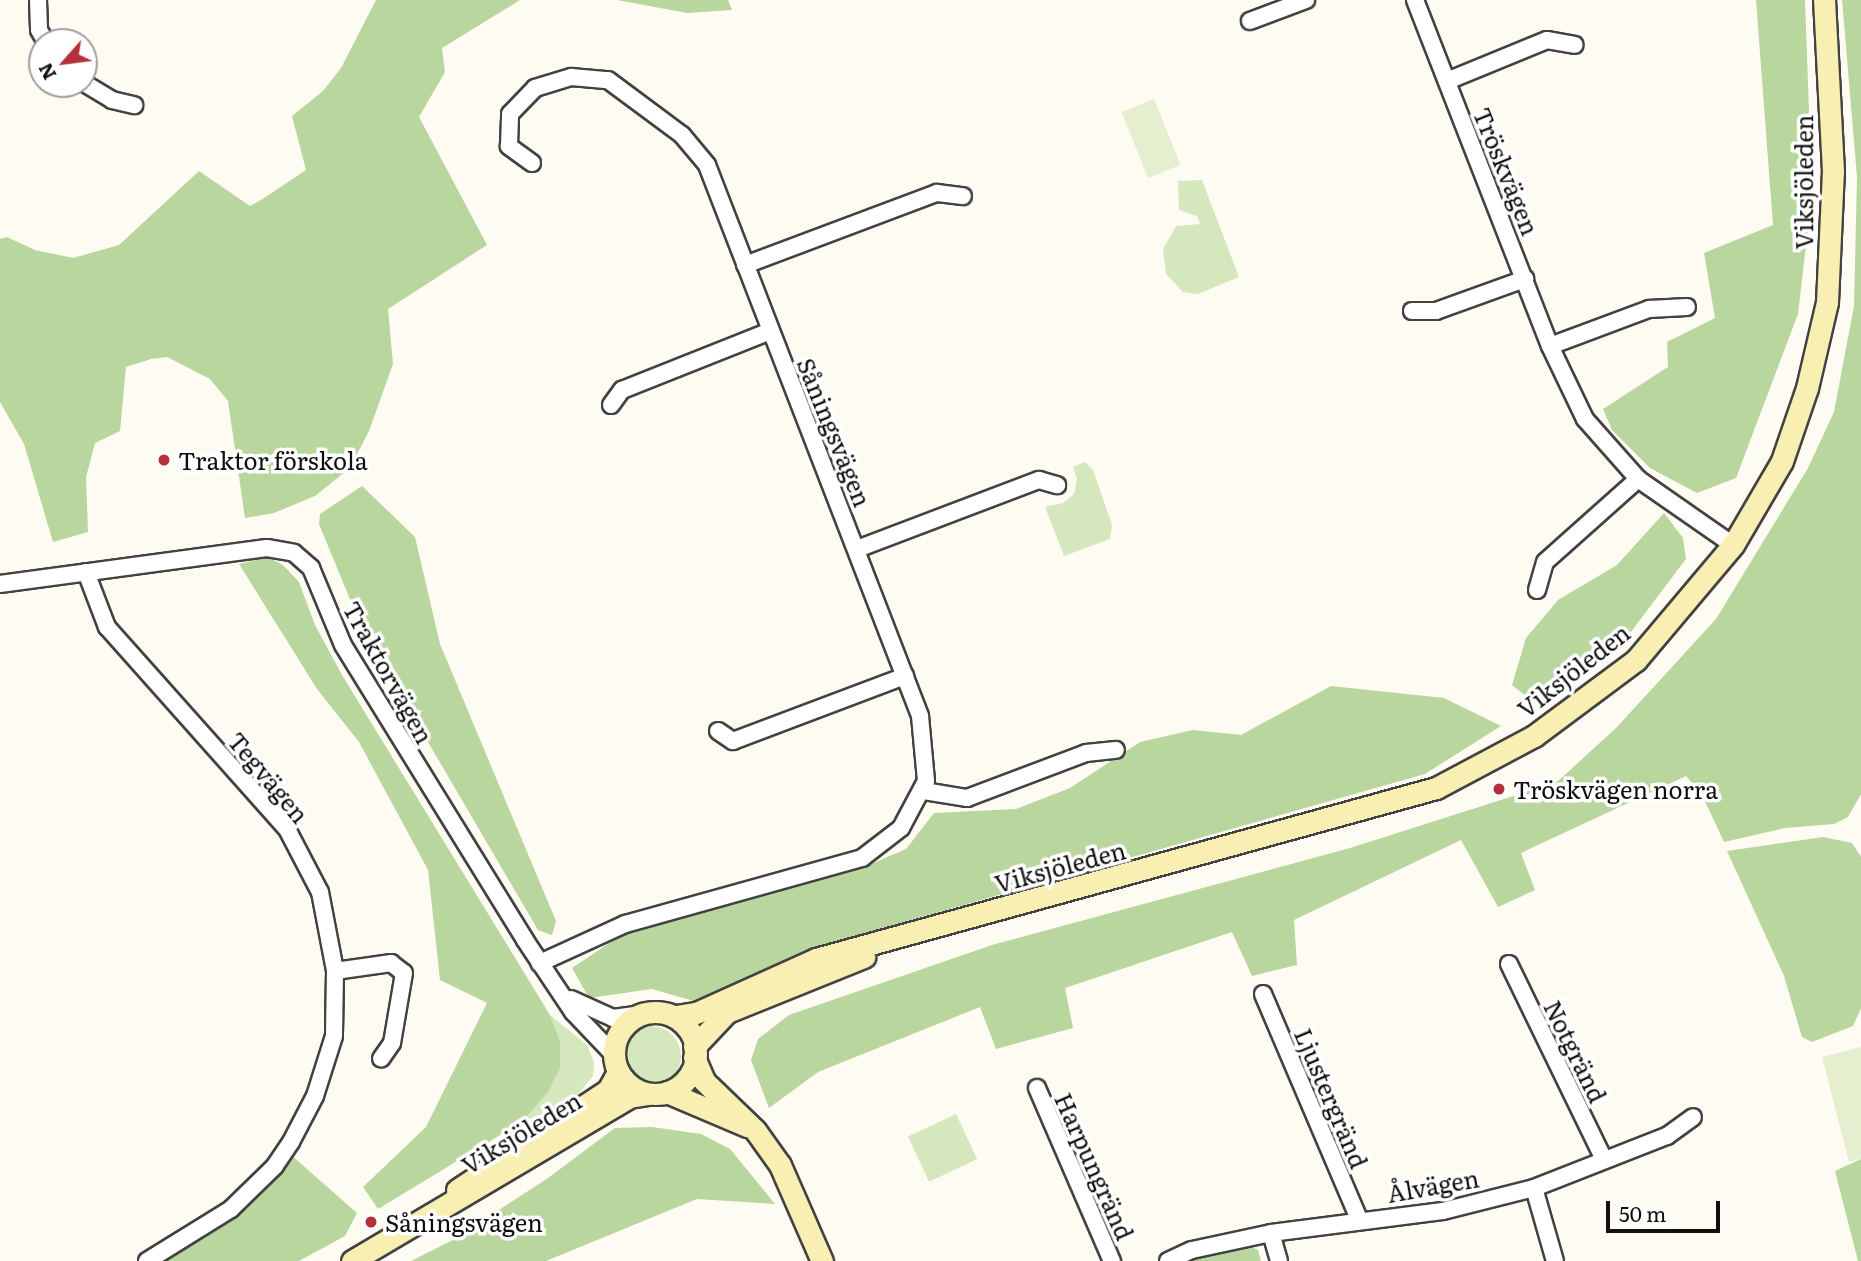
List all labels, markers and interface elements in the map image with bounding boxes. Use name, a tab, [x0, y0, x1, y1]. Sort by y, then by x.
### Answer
north arrow	[28, 28, 98, 98]
text: N	[30, 58, 62, 86]
street label: Tröskvägen	[1468, 103, 1546, 239]
street label: Viksjöleden	[1789, 115, 1817, 249]
street label: Såningsvägen	[792, 353, 878, 511]
place label: Traktor förskola	[178, 446, 368, 474]
marker: Traktor förskola	[156, 452, 172, 468]
street label: Traktorvägen	[338, 596, 440, 748]
street label: Viksjöleden	[1511, 617, 1635, 723]
street label: Tegvägen	[223, 726, 315, 828]
place label: Tröskvägen norra	[1513, 775, 1718, 803]
marker: Tröskvägen norra	[1491, 781, 1507, 797]
street label: Viksjöleden	[991, 835, 1129, 897]
street label: Notgränd	[1539, 995, 1613, 1107]
street label: Ljustergränd	[1290, 1024, 1374, 1172]
street label: Viksjöleden	[456, 1085, 586, 1179]
street label: Harpungränd	[1050, 1088, 1140, 1244]
street label: Ålvägen	[1385, 1163, 1481, 1207]
scale bar	[1609, 1188, 1723, 1232]
text: 50 m	[1619, 1197, 1666, 1228]
place label: Såningsvägen	[385, 1208, 543, 1236]
marker: Såningsvägen	[363, 1214, 379, 1230]

